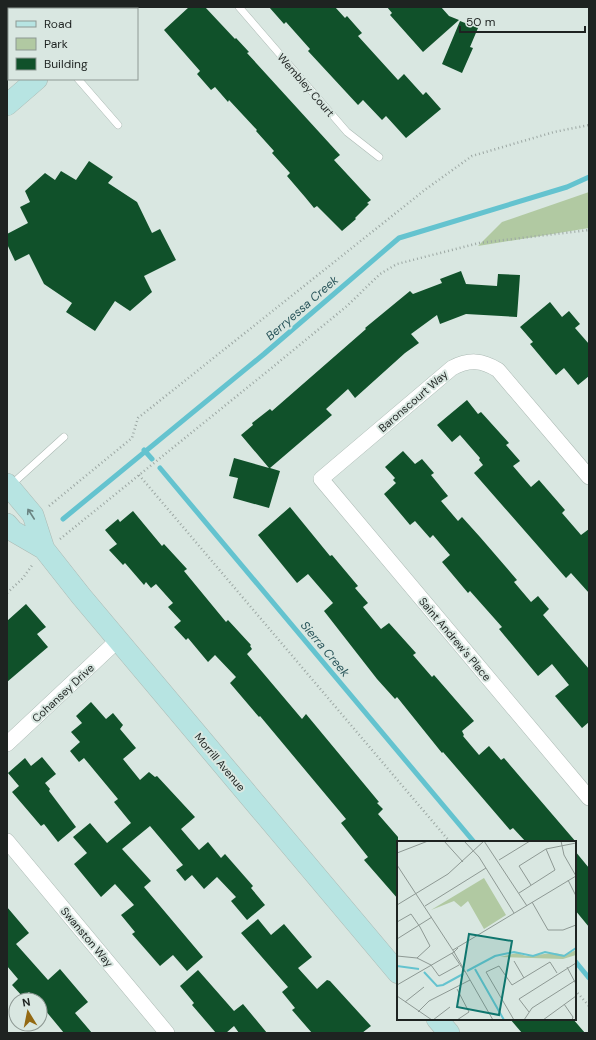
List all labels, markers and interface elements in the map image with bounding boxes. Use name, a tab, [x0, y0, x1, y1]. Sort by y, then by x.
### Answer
legend	[8, 8, 138, 80]
scale bar	[460, 8, 585, 34]
text: 50 m	[466, 14, 495, 30]
text: Road	[44, 16, 72, 32]
text: Park	[44, 36, 68, 52]
street label: Wembley Court	[275, 50, 337, 120]
text: Building	[44, 56, 88, 72]
water label: Berryessa Creek	[262, 271, 342, 344]
street label: Baronscourt Way	[375, 367, 451, 435]
one-way arrow	[27, 508, 35, 519]
street label: Saint Andrew's Place	[416, 594, 494, 684]
water label: Sierra Creek	[297, 618, 354, 681]
street label: Cohansey Drive	[29, 661, 97, 725]
street label: Morrill Avenue	[192, 730, 248, 794]
inset map	[397, 841, 576, 1020]
street label: Swanston Way	[58, 904, 116, 970]
north arrow	[8, 992, 48, 1032]
text: N	[21, 995, 31, 1010]

